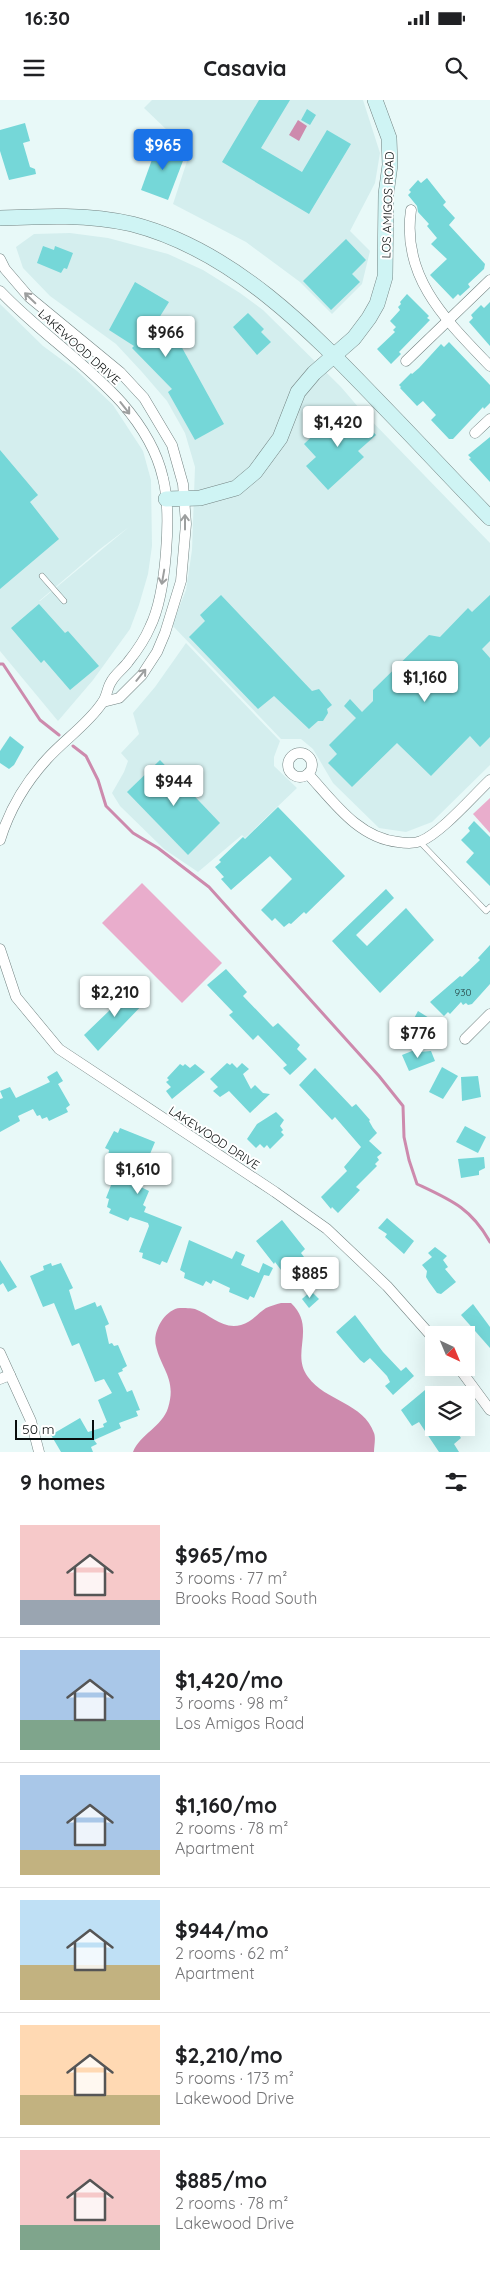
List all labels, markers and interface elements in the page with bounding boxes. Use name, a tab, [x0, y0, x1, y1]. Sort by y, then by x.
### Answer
text: 16:30	[25, 6, 70, 30]
icon: menu	[20, 54, 48, 82]
text: Casavia	[203, 54, 287, 82]
icon: search	[442, 54, 470, 82]
pin: $965	[133, 128, 193, 171]
text: $965	[145, 135, 181, 155]
street label: LOS AMIGOS ROAD	[378, 151, 397, 259]
one-way arrow	[24, 292, 36, 304]
street label: LAKEWOOD DRIVE	[35, 306, 124, 388]
pin: $966	[136, 316, 196, 358]
text: $966	[148, 322, 184, 342]
one-way arrow	[120, 401, 130, 415]
pin: $1,420	[297, 406, 379, 448]
text: $1,420	[314, 412, 362, 432]
one-way arrow	[180, 514, 190, 530]
one-way arrow	[158, 568, 168, 584]
pin: $1,160	[384, 660, 466, 703]
text: $1,160	[403, 667, 447, 687]
one-way arrow	[136, 668, 147, 681]
pin: $944	[144, 764, 204, 807]
text: $944	[155, 771, 193, 791]
pin: $2,210	[74, 976, 156, 1018]
text: $2,210	[91, 982, 139, 1002]
house number: 930	[455, 986, 471, 999]
pin: $776	[388, 1016, 448, 1059]
text: $776	[400, 1023, 436, 1043]
street label: LAKEWOOD DRIVE	[166, 1103, 263, 1173]
pin: $1,610	[97, 1152, 179, 1195]
text: $1,610	[116, 1159, 160, 1179]
pin: $885	[280, 1256, 340, 1299]
text: $885	[292, 1263, 328, 1283]
north arrow	[425, 1326, 475, 1376]
map controls	[425, 1326, 475, 1436]
button: layers	[425, 1386, 475, 1436]
scale bar	[15, 1417, 94, 1440]
text: 50 m	[22, 1420, 55, 1438]
icon: filters	[442, 1468, 470, 1496]
text: 9 homes	[20, 1469, 105, 1495]
text: $965/mo	[175, 1542, 268, 1568]
icon: home	[60, 1545, 120, 1605]
text: 3 rooms · 77 m²	[175, 1568, 287, 1588]
text: Brooks Road South	[175, 1588, 317, 1608]
text: $1,420/mo	[175, 1667, 283, 1693]
icon: home	[60, 1670, 120, 1730]
text: 3 rooms · 98 m²	[175, 1693, 288, 1713]
text: Los Amigos Road	[175, 1713, 304, 1733]
text: $1,160/mo	[175, 1792, 277, 1818]
icon: home	[60, 1795, 120, 1855]
text: 2 rooms · 78 m²	[175, 1818, 288, 1838]
text: Apartment	[175, 1838, 255, 1858]
text: $944/mo	[175, 1917, 269, 1943]
icon: home	[60, 1920, 120, 1980]
text: 2 rooms · 62 m²	[175, 1943, 289, 1963]
text: Apartment	[175, 1963, 255, 1983]
text: $2,210/mo	[175, 2042, 283, 2068]
icon: home	[60, 2045, 120, 2105]
text: 5 rooms · 173 m²	[175, 2068, 294, 2088]
text: Lakewood Drive	[175, 2088, 294, 2108]
text: $885/mo	[175, 2167, 267, 2193]
icon: home	[60, 2170, 120, 2230]
text: 2 rooms · 78 m²	[175, 2193, 288, 2213]
text: Lakewood Drive	[175, 2213, 294, 2233]

